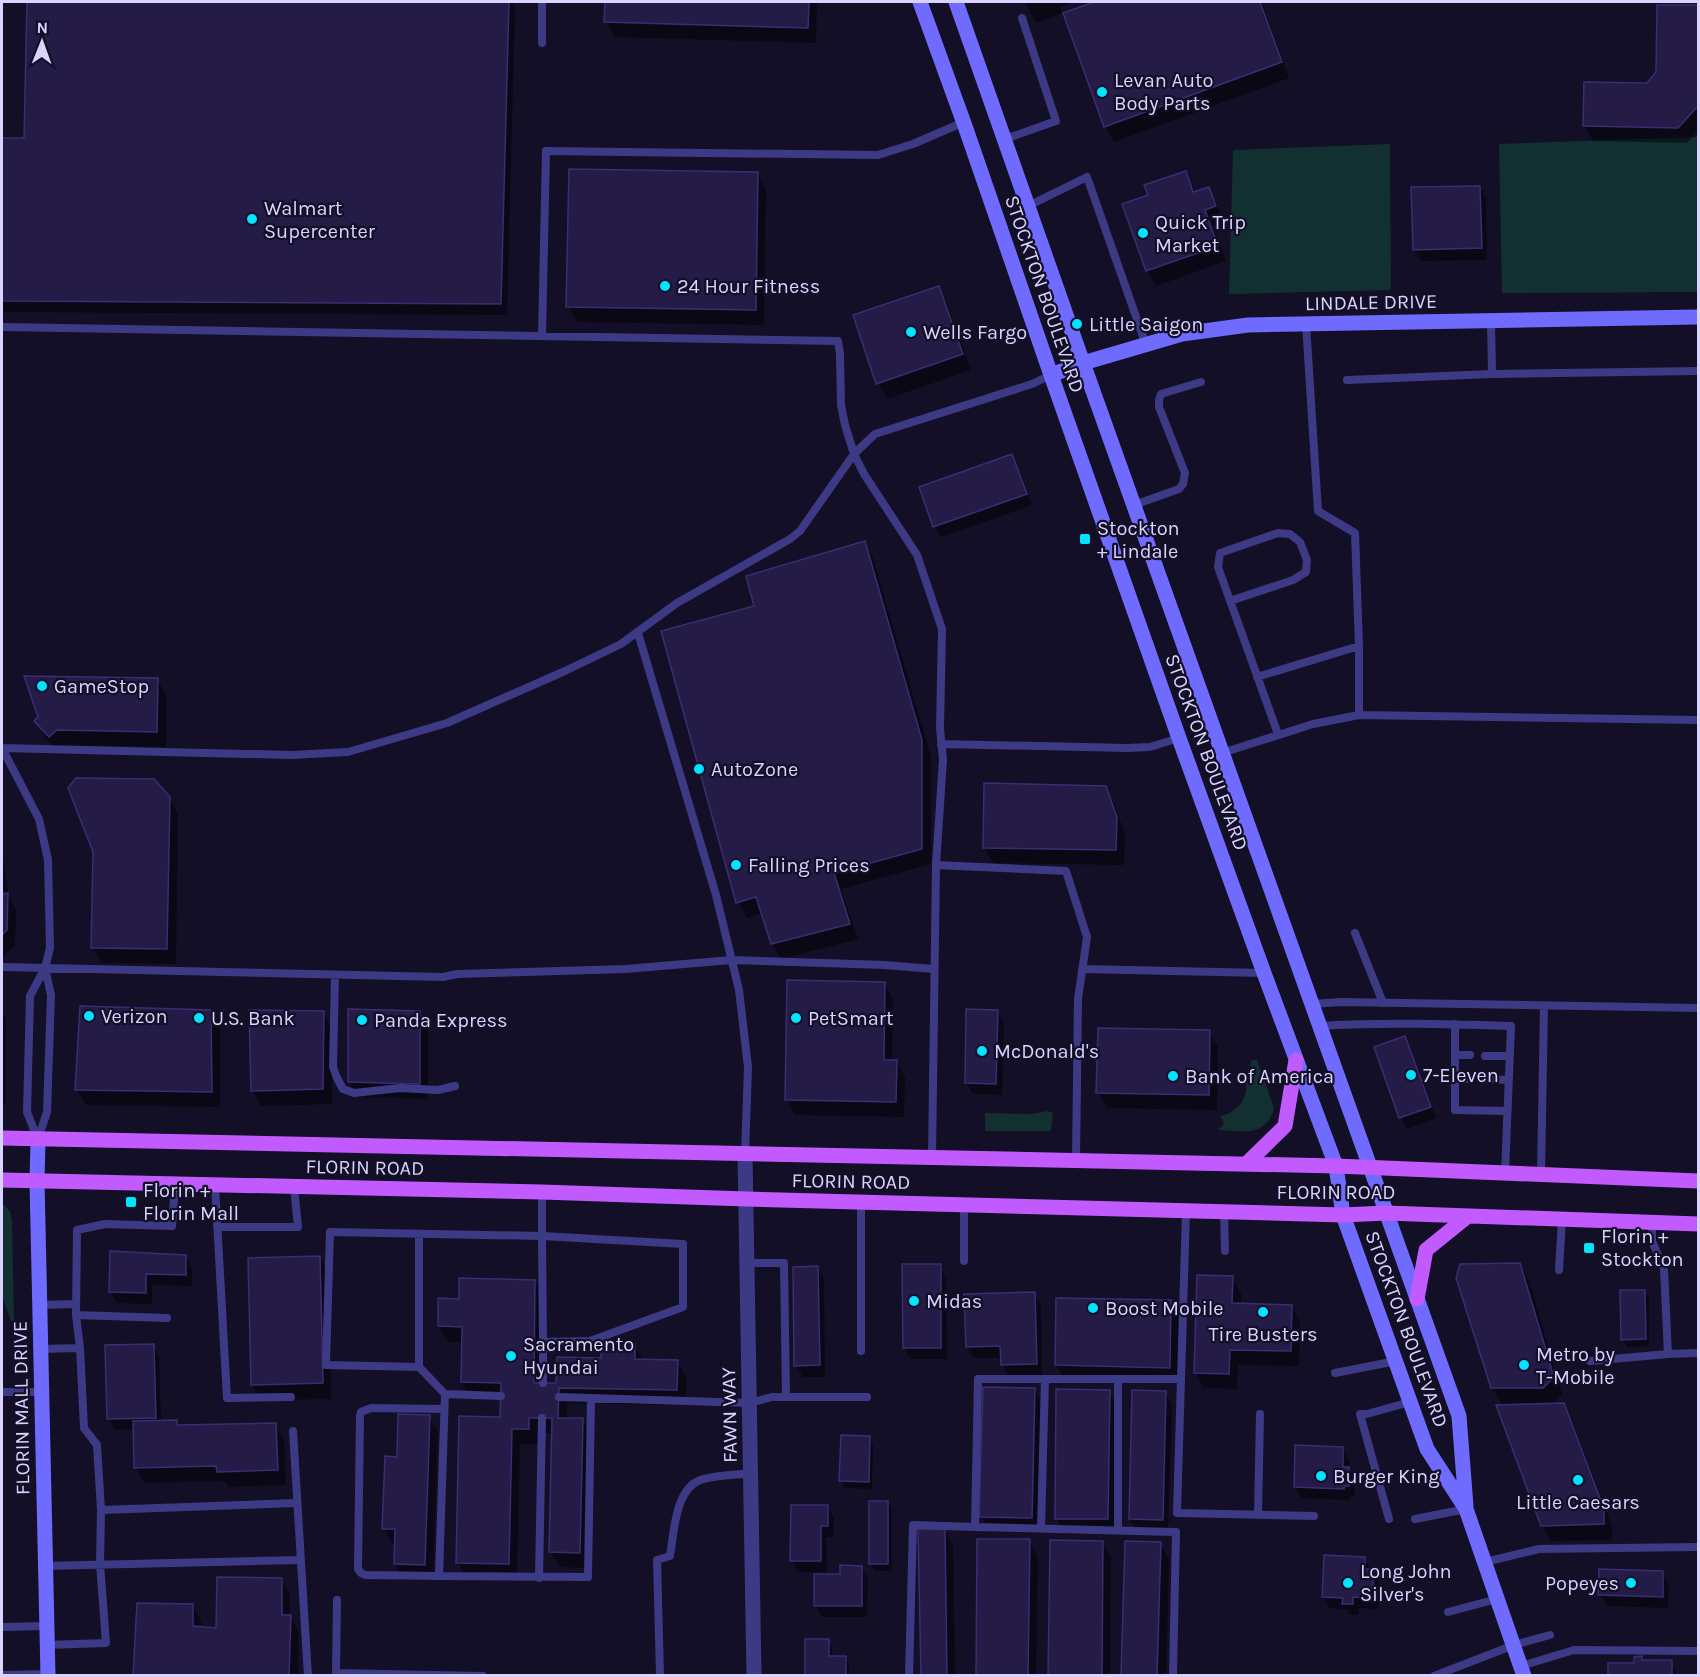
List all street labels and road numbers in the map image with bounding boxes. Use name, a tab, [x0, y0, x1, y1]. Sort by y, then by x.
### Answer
street label: STOCKTON BOULEVARD	[1000, 192, 1089, 396]
street label: LINDALE DRIVE	[1305, 290, 1437, 315]
street label: STOCKTON BOULEVARD	[1160, 651, 1253, 854]
street label: FLORIN ROAD	[305, 1155, 425, 1180]
street label: FLORIN ROAD	[791, 1169, 911, 1194]
street label: FLORIN ROAD	[1277, 1181, 1395, 1204]
street label: STOCKTON BOULEVARD	[1360, 1228, 1453, 1431]
street label: FLORIN MALL DRIVE	[8, 1321, 35, 1495]
street label: FAWN WAY	[717, 1367, 742, 1463]

